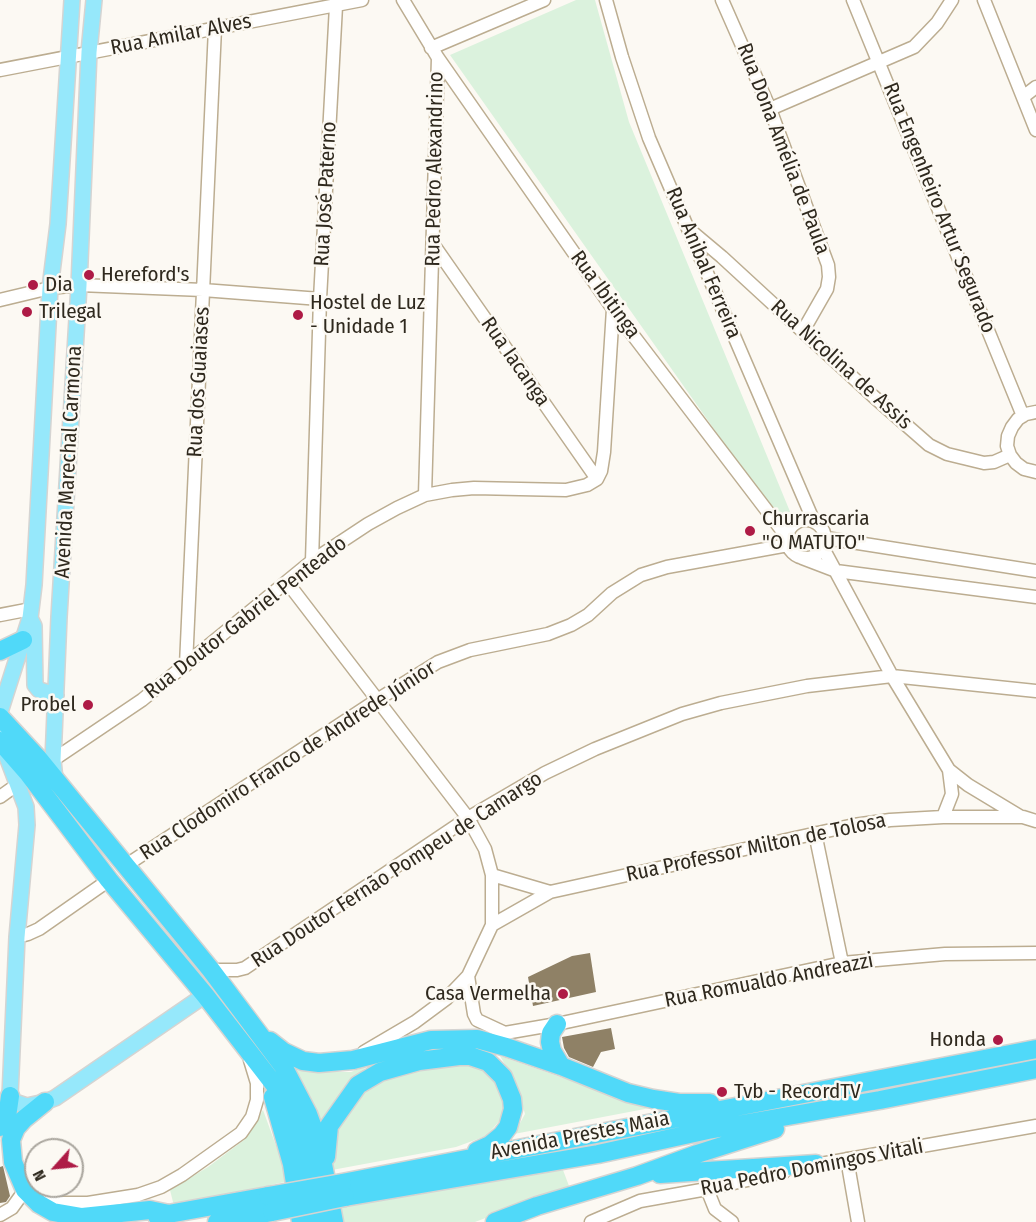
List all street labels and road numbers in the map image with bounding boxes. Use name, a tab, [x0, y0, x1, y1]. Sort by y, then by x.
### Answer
street label: Rua Amilar Alves	[108, 9, 254, 61]
street label: Rua Dona Amélia de Paula	[731, 40, 835, 258]
street label: Rua Pedro Alexandrino	[421, 71, 449, 267]
street label: Rua Engenheiro Artur Segurado	[877, 79, 1001, 337]
street label: Rua José Paterno	[310, 121, 342, 267]
street label: Rua Anibal Ferreira	[660, 183, 746, 343]
street label: Rua Ibitinga	[565, 246, 645, 344]
street label: Rua Nicolina de Assis	[765, 295, 917, 435]
street label: Rua dos Guaiases	[182, 306, 216, 458]
street label: Rua Iacanga	[475, 312, 555, 412]
street label: Avenida Marechal Carmona	[50, 345, 88, 579]
street label: Rua Doutor Gabriel Penteado	[140, 531, 352, 705]
street label: Rua Clodomiro Franco de Andrede Júnior	[136, 656, 440, 866]
street label: Rua Doutor Fernão Pompeu de Camargo	[247, 766, 547, 974]
street label: Rua Professor Milton de Tolosa	[624, 808, 888, 888]
street label: Rua Romualdo Andreazzi	[662, 948, 876, 1014]
street label: Avenida Prestes Maia	[488, 1106, 672, 1166]
street label: Rua Pedro Domingos Vitali	[699, 1134, 925, 1202]

